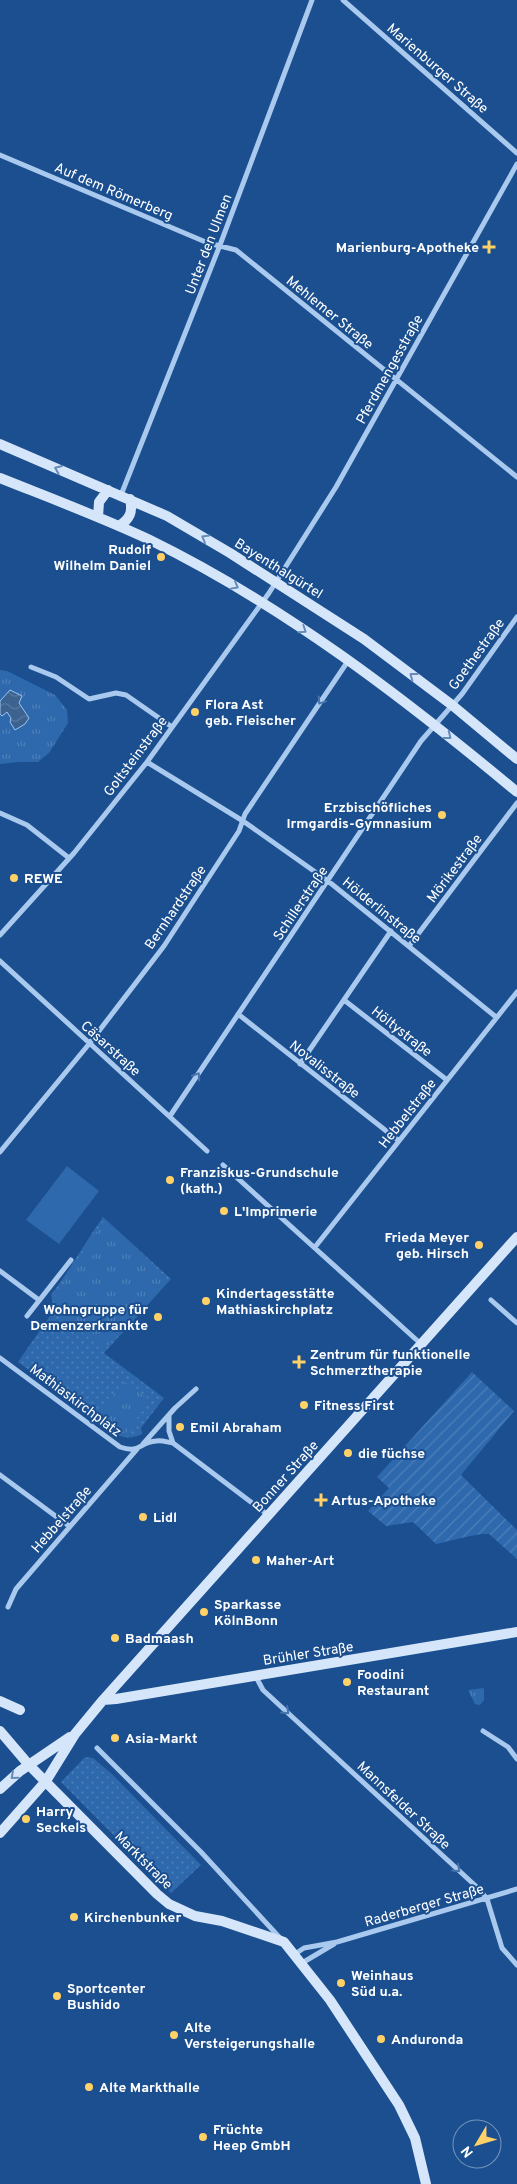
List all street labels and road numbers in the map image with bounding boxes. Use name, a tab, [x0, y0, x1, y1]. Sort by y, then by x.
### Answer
street label: Marienburger Straße	[383, 20, 491, 118]
street label: Auf dem Römerberg	[52, 160, 175, 225]
street label: Unter den Ulmen	[182, 192, 236, 297]
street label: Mehlemer Straße	[282, 273, 376, 354]
street label: Pferdmengesstraße	[353, 312, 427, 427]
street label: Bayenthalgürtel	[231, 535, 326, 603]
street label: Goethestraße	[445, 616, 509, 694]
street label: Goltsteinstraße	[101, 714, 172, 800]
street label: Mörikestraße	[424, 831, 487, 907]
street label: Bernhardstraße	[142, 863, 211, 953]
street label: Schillerstraße	[270, 864, 332, 944]
street label: Hölderlinstraße	[338, 874, 424, 948]
street label: Höltystraße	[367, 1003, 435, 1061]
street label: Cäsarstraße	[77, 1018, 143, 1080]
street label: Novalisstraße	[285, 1037, 363, 1103]
street label: Hebbelstraße	[376, 1076, 441, 1152]
street label: Mathiaskirchplatz	[26, 1361, 124, 1441]
street label: Bonner Straße	[250, 1438, 323, 1516]
street label: Hebbelstraße	[28, 1483, 96, 1557]
street label: Brühler Straße	[262, 1639, 355, 1670]
street label: Mannsfelder Straße	[353, 1759, 453, 1854]
street label: Marktstraße	[110, 1828, 176, 1894]
street label: Raderberger Straße	[363, 1881, 486, 1932]

